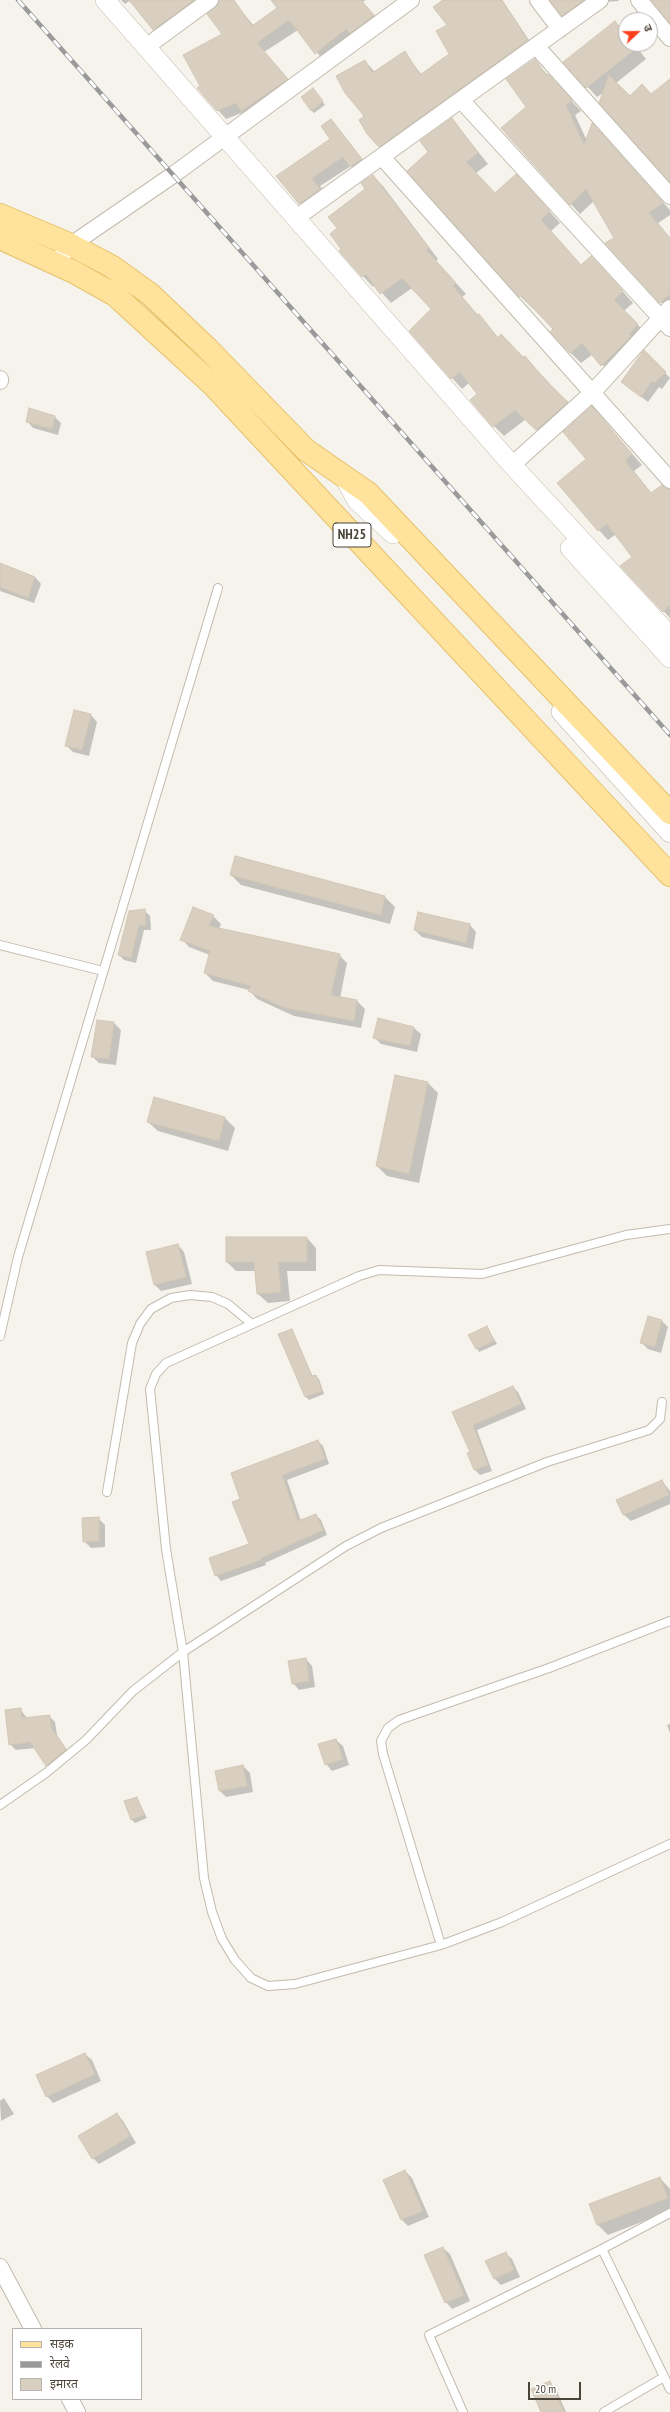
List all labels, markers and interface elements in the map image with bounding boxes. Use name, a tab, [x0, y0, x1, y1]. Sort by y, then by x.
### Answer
north arrow	[618, 12, 658, 52]
text: उ	[641, 22, 656, 33]
road number: NH25	[333, 523, 371, 547]
legend	[12, 2328, 142, 2400]
text: सड़क	[50, 2336, 74, 2351]
text: रेलवे	[50, 2356, 70, 2371]
scale bar	[530, 2374, 583, 2400]
text: इमारत	[50, 2376, 78, 2391]
text: 20 m	[535, 2381, 556, 2396]

